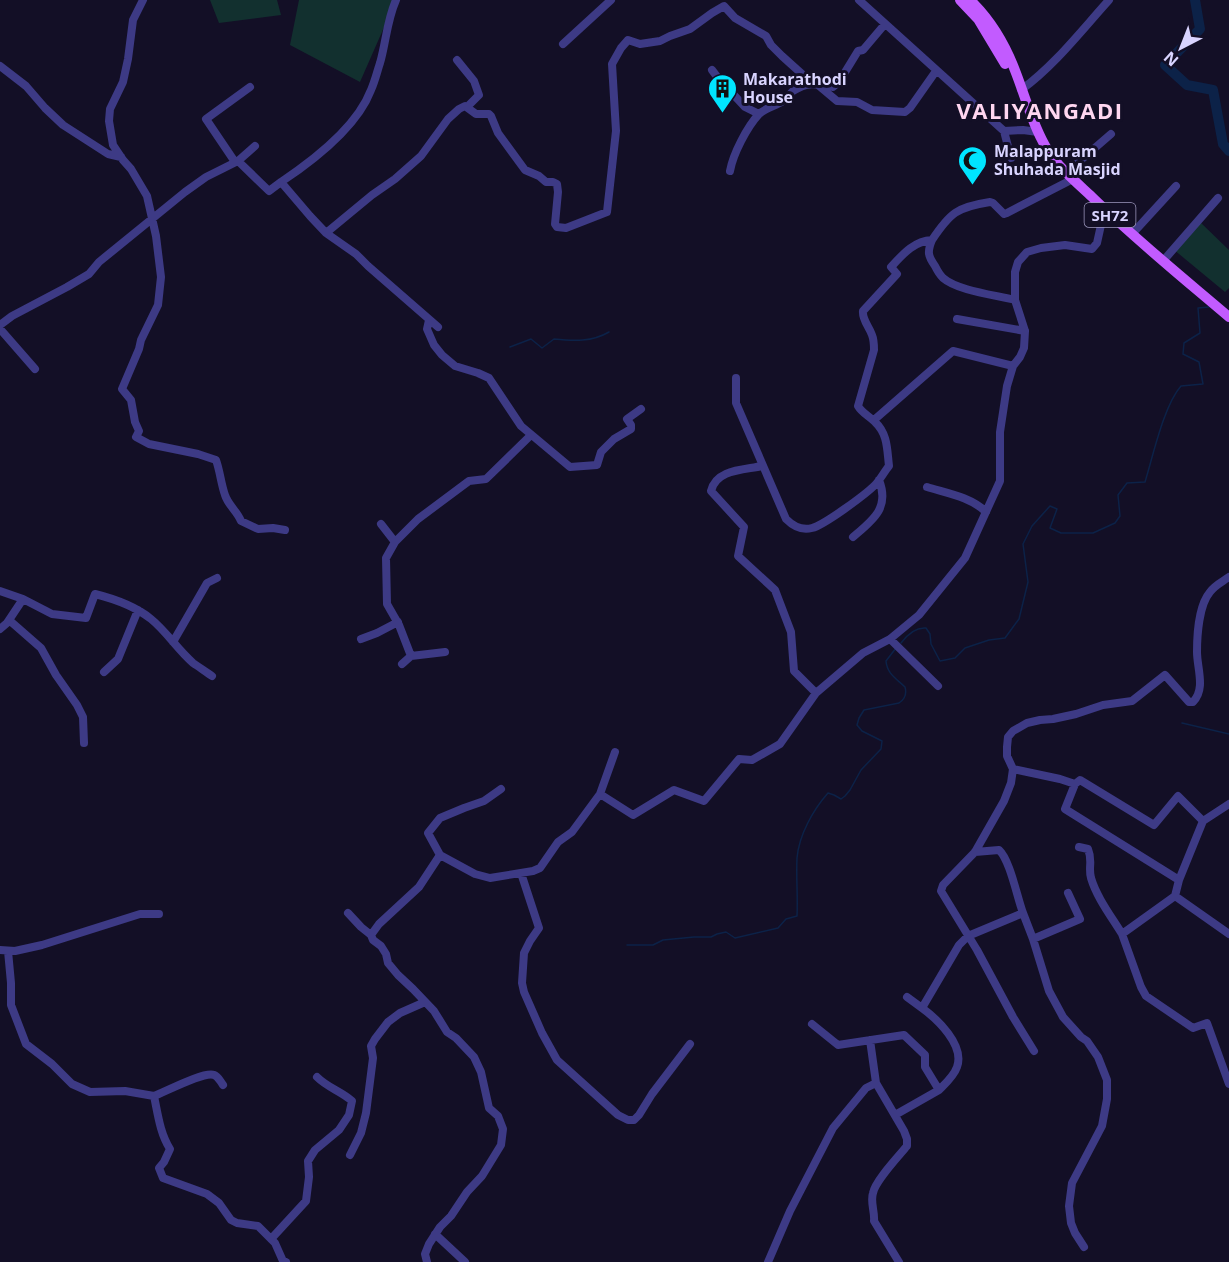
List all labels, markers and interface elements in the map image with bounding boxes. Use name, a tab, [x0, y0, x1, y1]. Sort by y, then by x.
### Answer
north arrow	[1151, 18, 1211, 78]
text: N	[1159, 47, 1183, 72]
place label: Makarathodi House	[743, 68, 847, 108]
building icon: Makarathodi House	[706, 72, 738, 114]
district label: VALIYANGADI	[956, 95, 1124, 125]
place label: Malappuram Shuhada Masjid	[994, 140, 1121, 180]
mosque icon: Malappuram Shuhada Masjid	[957, 144, 989, 186]
road number: SH72	[1084, 203, 1136, 227]

